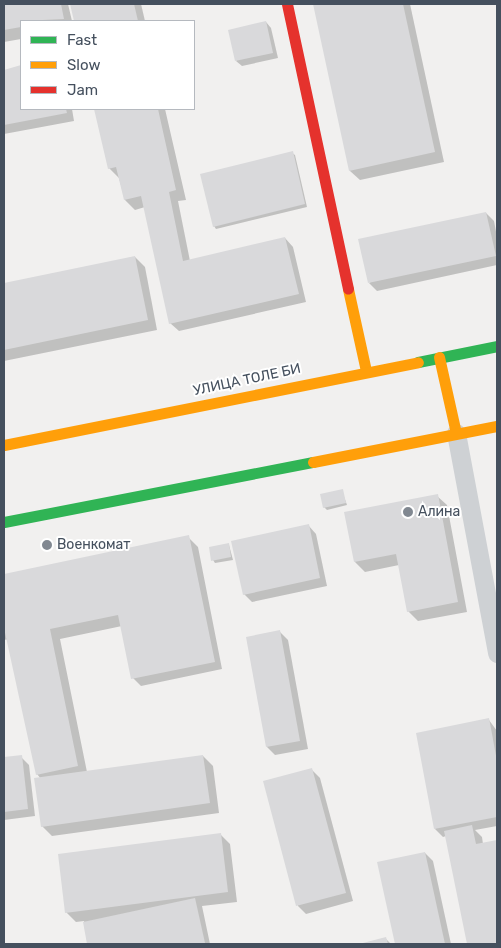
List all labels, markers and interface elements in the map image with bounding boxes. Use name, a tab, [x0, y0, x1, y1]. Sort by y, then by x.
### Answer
legend	[20, 20, 195, 110]
text: Fast	[67, 31, 97, 49]
text: Slow	[67, 56, 100, 74]
text: Jam	[67, 81, 98, 99]
street label: УЛИЦА ТОЛЕ БИ	[192, 360, 302, 400]
place label: Алина	[418, 504, 460, 520]
marker: Алина	[402, 506, 414, 518]
place label: Военкомат	[57, 537, 130, 553]
marker: Военкомат	[41, 539, 53, 551]

